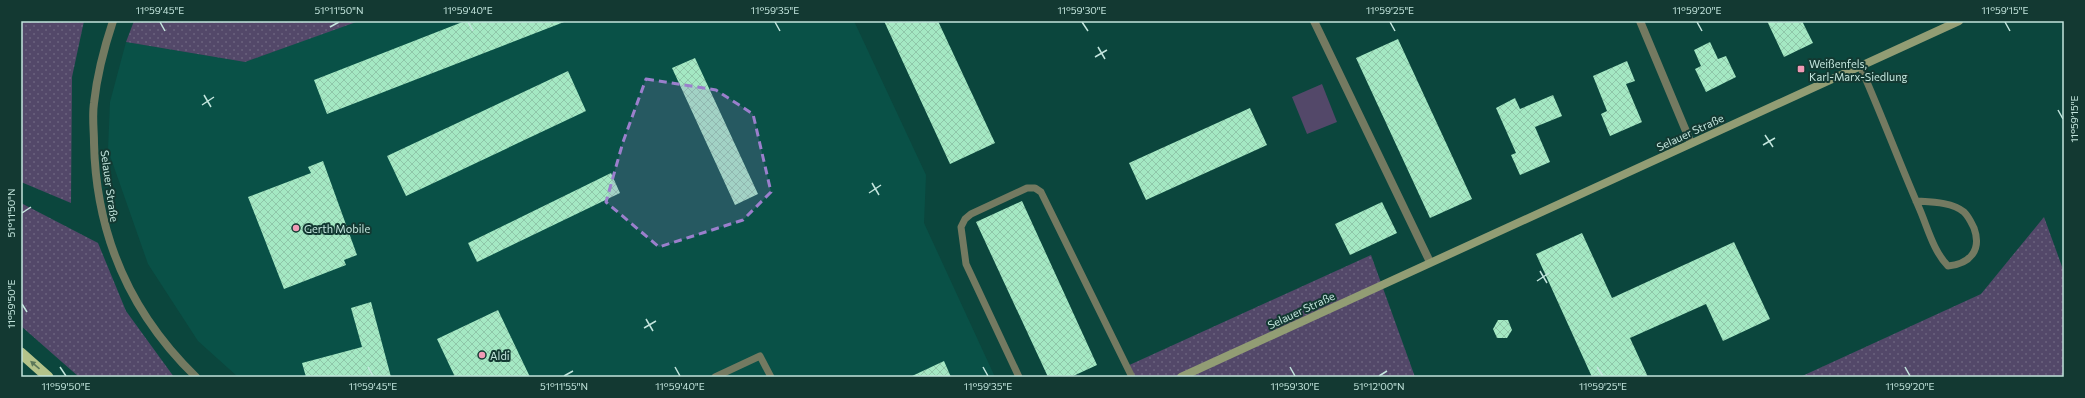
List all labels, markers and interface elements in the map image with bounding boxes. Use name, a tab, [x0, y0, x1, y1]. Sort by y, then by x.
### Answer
text: 11°59'45"E	[136, 4, 184, 16]
text: 51°11'50"N	[315, 4, 363, 16]
text: 11°59'40"E	[443, 4, 493, 16]
text: 11°59'35"E	[751, 4, 799, 16]
text: 11°59'30"E	[1057, 4, 1107, 16]
text: 11°59'25"E	[1366, 4, 1414, 16]
text: 11°59'20"E	[1673, 4, 1721, 16]
text: 11°59'15"E	[1982, 4, 2028, 16]
place label: Weißenfels, Karl-Marx-Siedlung	[1809, 57, 1907, 83]
marker: Weißenfels, Karl-Marx-Siedlung	[1796, 64, 1806, 74]
text: 11°59'15"E	[2068, 96, 2080, 142]
street label: Selauer Straße	[1654, 111, 1726, 153]
street label: Selauer Straße	[99, 149, 122, 223]
text: 51°11'50"N	[5, 189, 17, 237]
place label: Gerth Mobile	[304, 222, 370, 235]
marker: Gerth Mobile	[291, 223, 301, 233]
text: 11°59'50"E	[5, 279, 17, 329]
street label: Selauer Straße	[1265, 289, 1337, 331]
place label: Aldi	[490, 349, 510, 362]
marker: Aldi	[477, 350, 487, 360]
one-way arrow	[29, 361, 40, 370]
text: 11°59'50"E	[41, 380, 91, 392]
text: 11°59'45"E	[349, 380, 397, 392]
text: 51°11'55"N	[540, 380, 588, 392]
text: 11°59'40"E	[655, 380, 705, 392]
text: 11°59'35"E	[964, 380, 1012, 392]
text: 11°59'30"E	[1270, 380, 1320, 392]
text: 51°12'00"N	[1354, 380, 1404, 392]
text: 11°59'25"E	[1579, 380, 1627, 392]
text: 11°59'20"E	[1886, 380, 1934, 392]

